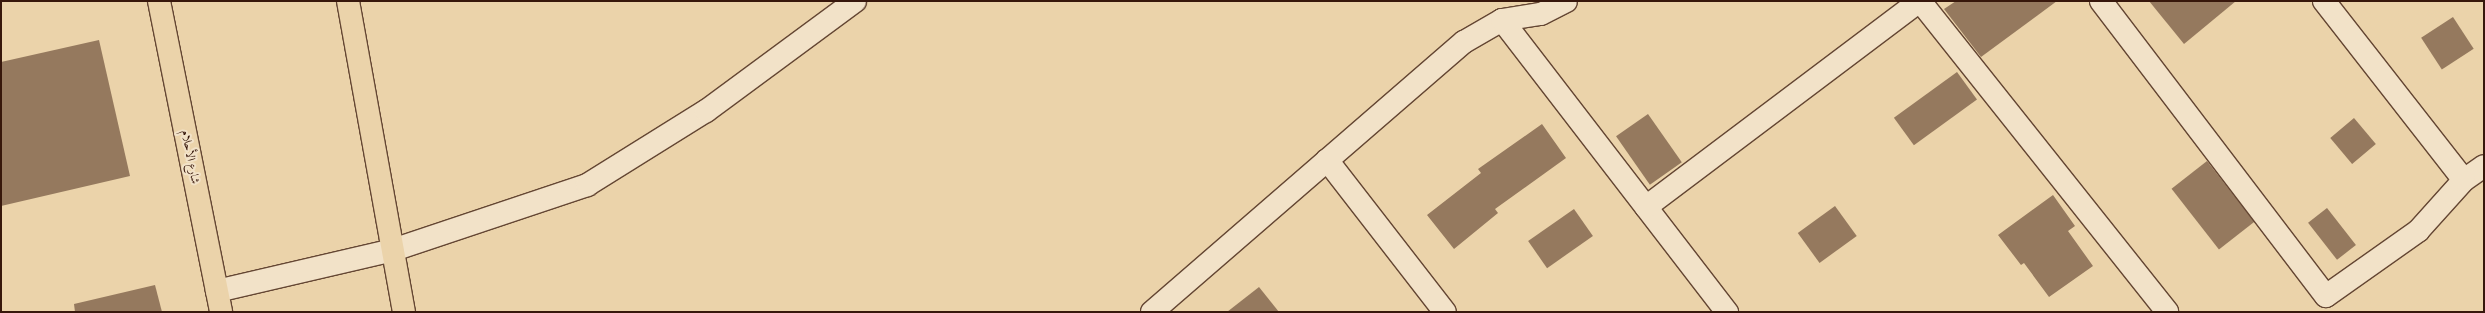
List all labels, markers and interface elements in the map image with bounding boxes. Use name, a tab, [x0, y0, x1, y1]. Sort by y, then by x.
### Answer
street label: شارع الأحلام	[178, 129, 202, 185]

